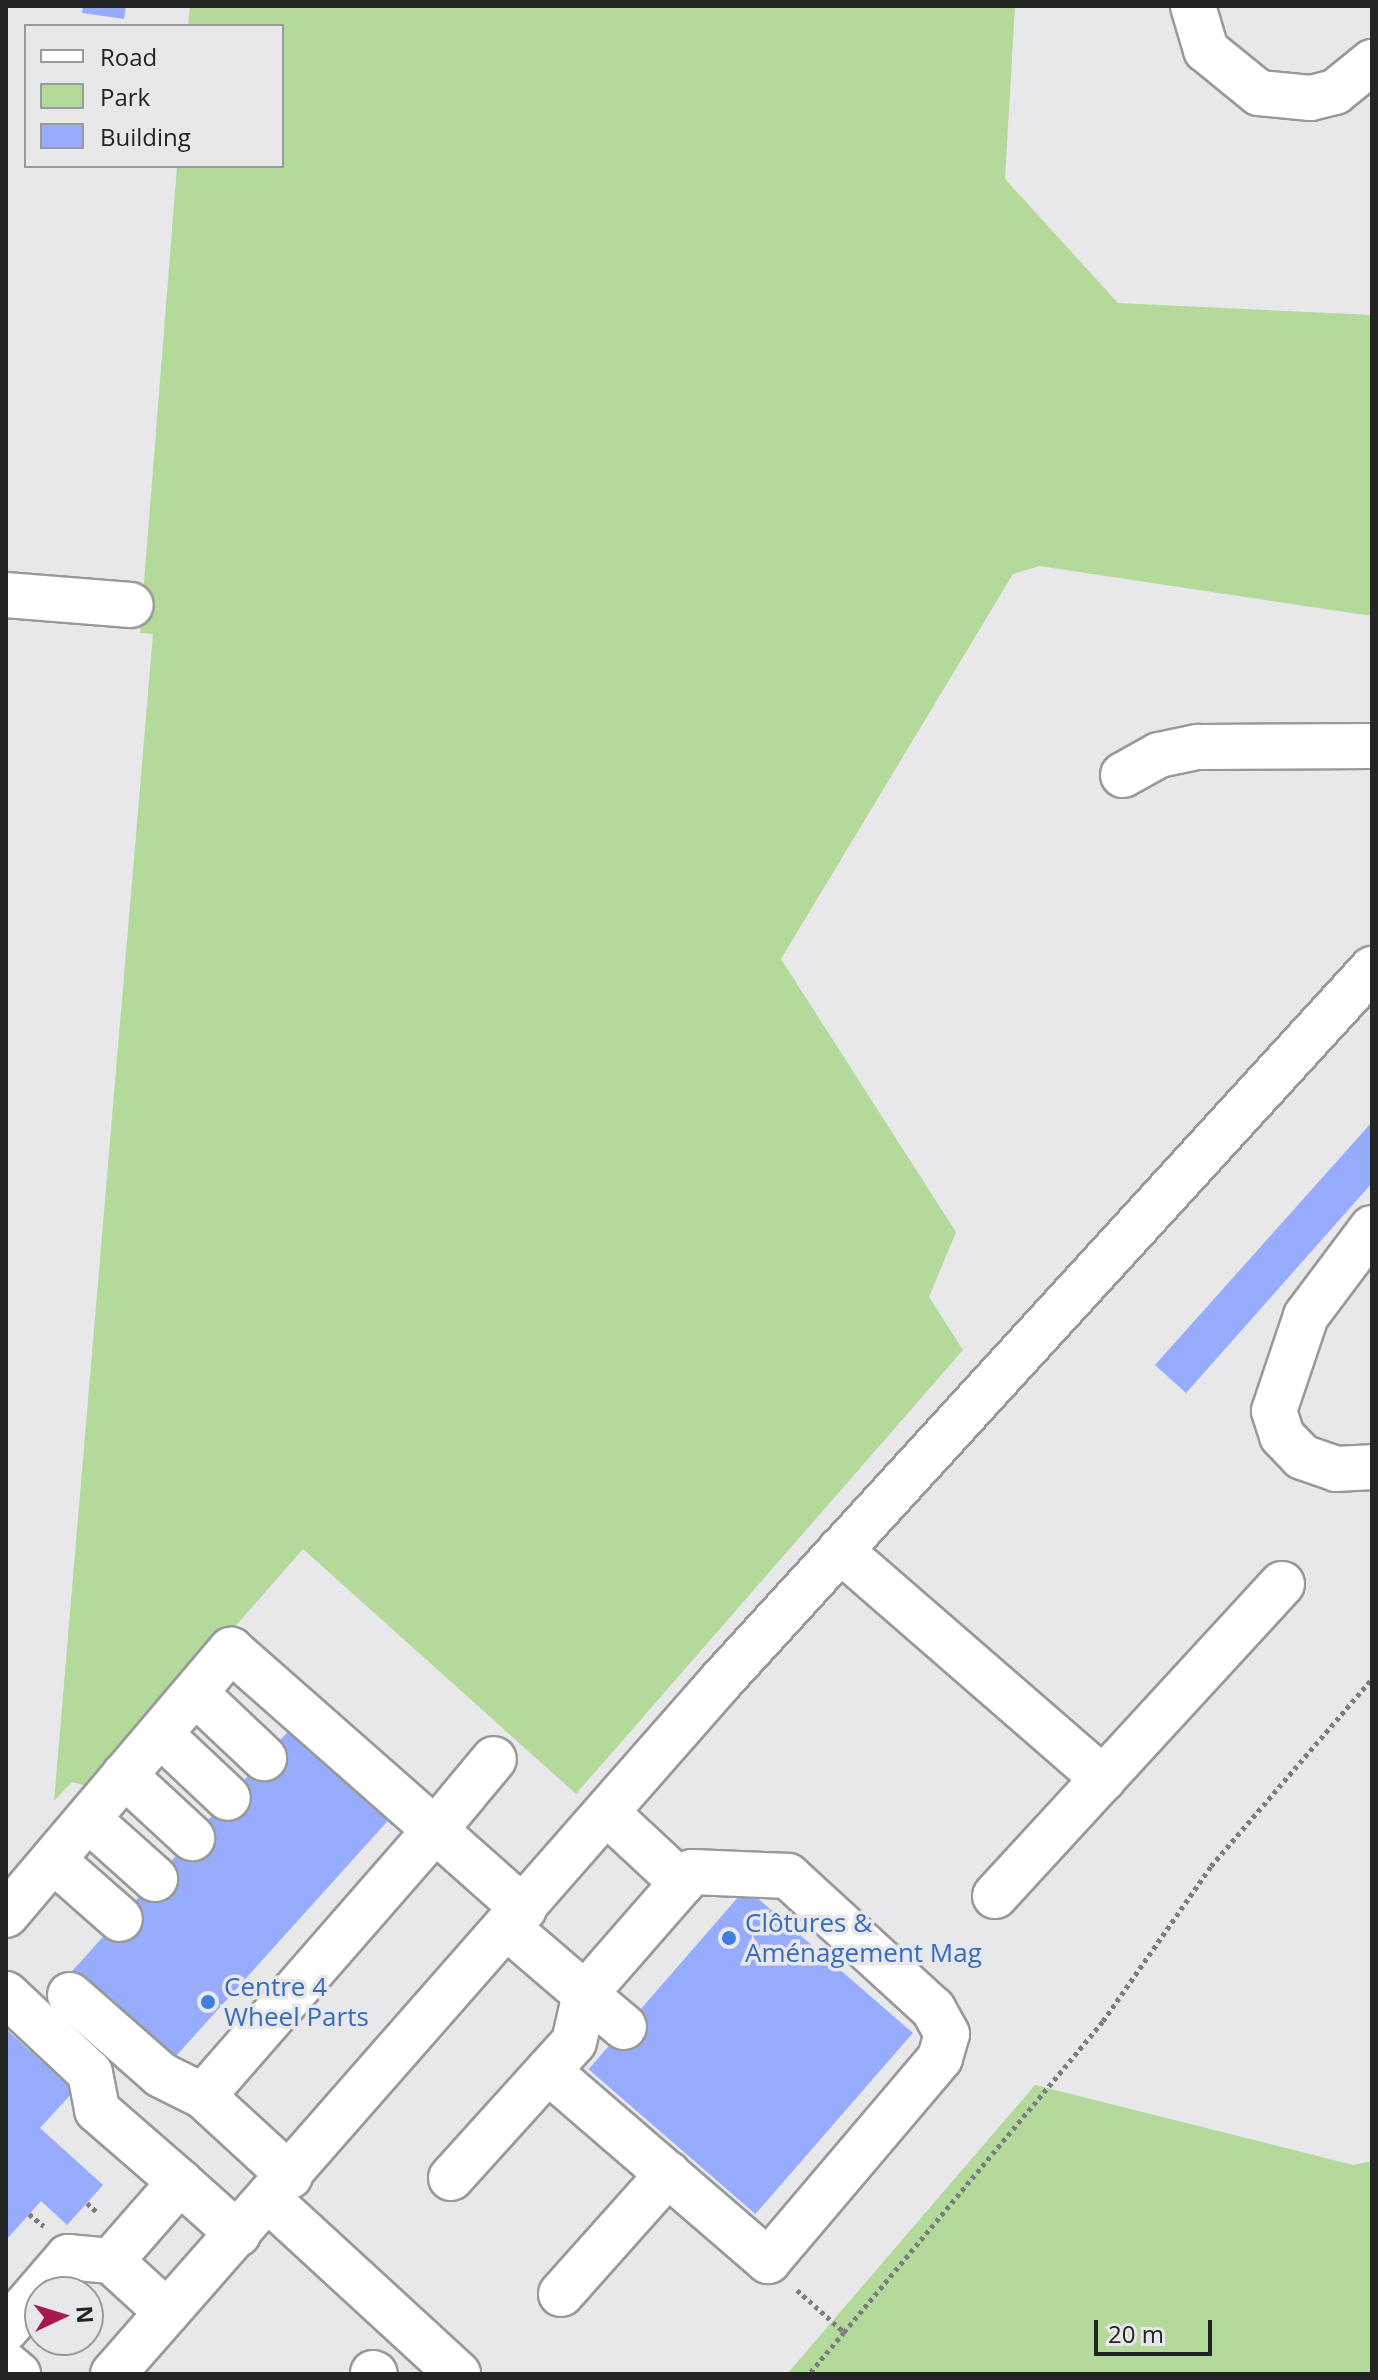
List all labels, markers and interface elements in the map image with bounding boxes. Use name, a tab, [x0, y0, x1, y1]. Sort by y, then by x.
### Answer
legend	[24, 24, 284, 168]
text: Road	[100, 40, 157, 73]
text: Park	[100, 80, 150, 113]
text: Building	[100, 120, 191, 153]
place label: Clôtures & Aménagement Mag	[745, 1907, 982, 1968]
marker: Clôtures & Aménagement Mag	[720, 1929, 738, 1947]
place label: Centre 4 Wheel Parts	[224, 1971, 369, 2032]
marker: Centre 4 Wheel Parts	[199, 1993, 217, 2011]
north arrow	[24, 2276, 104, 2356]
text: N	[70, 2304, 102, 2324]
scale bar	[1098, 2304, 1216, 2354]
text: 20 m	[1108, 2317, 1164, 2350]

